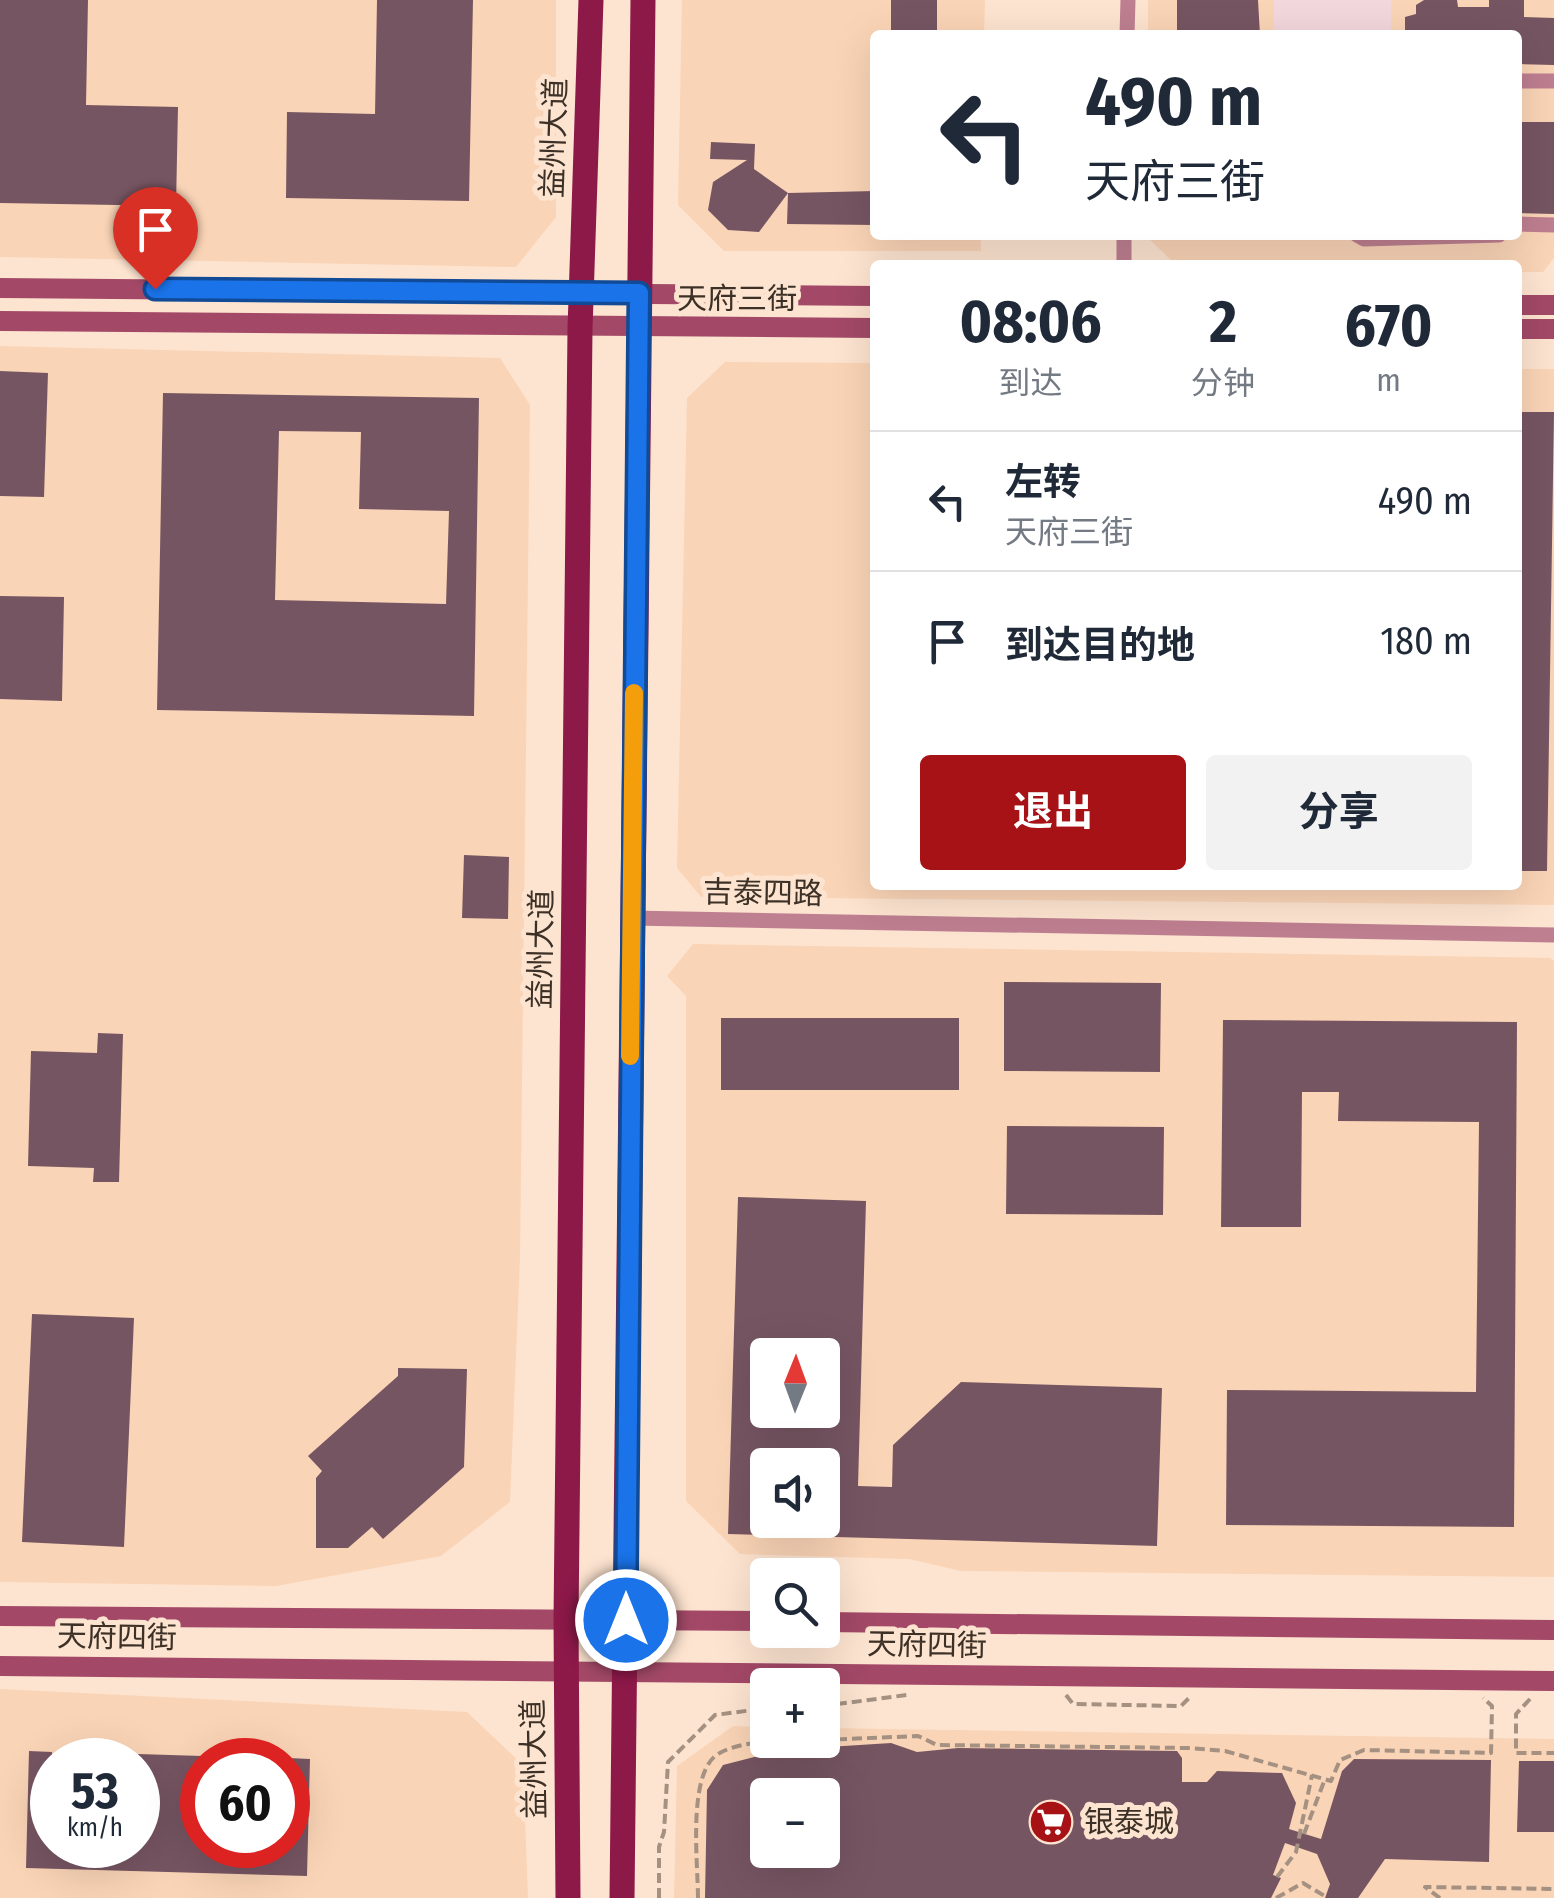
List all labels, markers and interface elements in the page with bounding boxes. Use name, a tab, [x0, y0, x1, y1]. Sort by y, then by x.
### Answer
text: 490 m	[1085, 60, 1262, 144]
icon: left	[920, 70, 1050, 200]
street label: 益州大道	[534, 77, 574, 199]
text: 天府三街	[1085, 155, 1265, 209]
pin	[113, 187, 198, 290]
icon: arrive	[128, 202, 183, 257]
street label: 天府三街	[677, 281, 797, 317]
text: 08:06	[959, 286, 1102, 358]
text: 2	[1209, 286, 1237, 358]
text: 670	[1345, 290, 1433, 362]
text: m	[1376, 361, 1401, 399]
text: 到达	[999, 364, 1063, 402]
text: 分钟	[1191, 364, 1255, 402]
text: 左转	[1005, 459, 1081, 505]
icon: left	[920, 474, 975, 529]
text: 490 m	[1378, 478, 1472, 524]
text: 天府三街	[1005, 513, 1133, 551]
icon: arrive	[920, 614, 975, 669]
text: 180 m	[1380, 618, 1472, 664]
text: 到达目的地	[1005, 622, 1195, 668]
button: 退出	[920, 755, 1186, 870]
button: 分享	[1206, 755, 1472, 870]
street label: 吉泰四路	[703, 874, 823, 912]
street label: 益州大道	[522, 889, 560, 1009]
north arrow	[750, 1338, 840, 1428]
map controls	[750, 1338, 840, 1868]
button: sound	[750, 1448, 840, 1538]
button: search	[750, 1558, 840, 1648]
position arrow	[574, 1568, 678, 1672]
street label: 天府四街	[57, 1618, 177, 1656]
street label: 天府四街	[867, 1626, 987, 1664]
button: +	[750, 1668, 840, 1758]
street label: 益州大道	[515, 1699, 553, 1819]
speed limit sign: 60	[180, 1738, 310, 1868]
text: 53	[71, 1761, 119, 1821]
button: −	[750, 1778, 840, 1868]
supermarket icon: 银泰城	[1028, 1799, 1074, 1845]
place label: 银泰城	[1084, 1804, 1174, 1840]
text: km/h	[67, 1813, 123, 1843]

